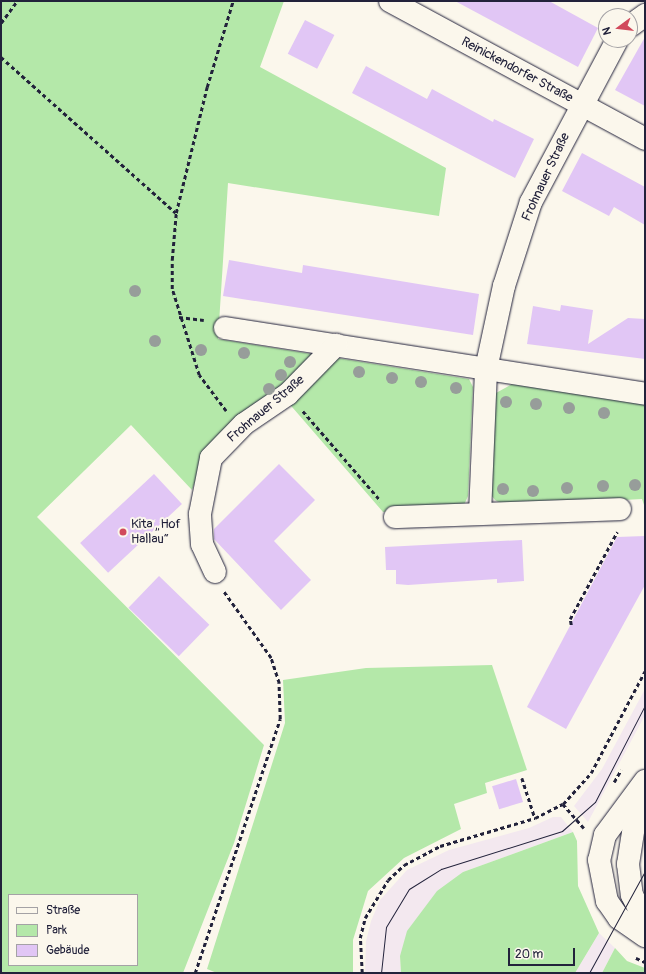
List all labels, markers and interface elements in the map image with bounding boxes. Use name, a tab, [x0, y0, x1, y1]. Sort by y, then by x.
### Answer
north arrow	[598, 8, 638, 48]
text: N	[600, 26, 614, 36]
street label: Reinickendorfer Straße	[458, 34, 576, 106]
street label: Frohnauer Straße	[519, 130, 573, 224]
street label: Frohnauer Straße	[224, 372, 308, 446]
place label: Kita „Hof Hallau“	[131, 517, 181, 548]
marker: Kita „Hof Hallau“	[118, 527, 128, 537]
legend	[8, 894, 138, 966]
text: Straße	[46, 903, 80, 918]
text: Park	[46, 923, 67, 938]
scale bar	[510, 940, 577, 966]
text: Gebäude	[46, 943, 89, 958]
text: 20 m	[515, 947, 543, 962]

